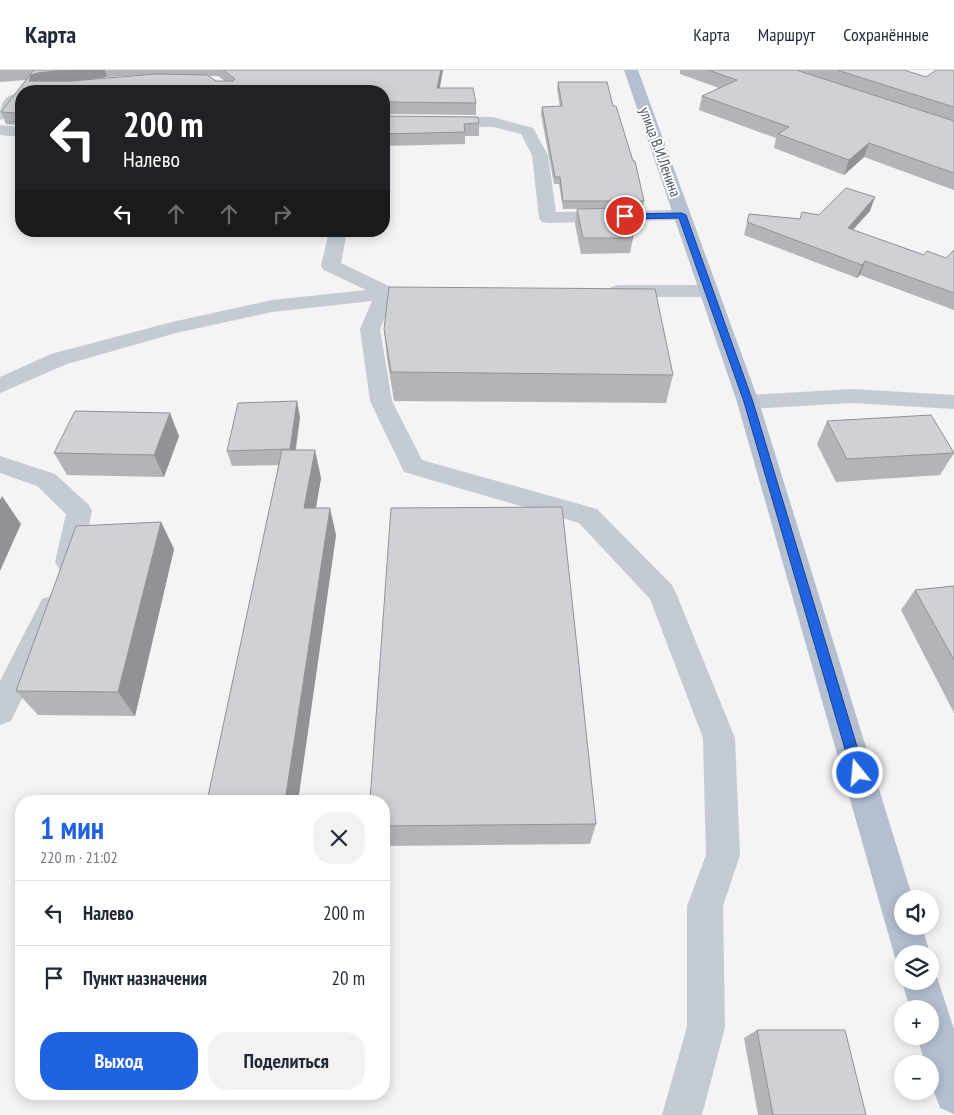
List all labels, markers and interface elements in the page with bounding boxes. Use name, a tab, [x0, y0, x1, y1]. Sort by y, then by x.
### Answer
text: Карта	[25, 19, 76, 50]
text: Карта	[693, 23, 730, 46]
text: Маршрут	[758, 23, 815, 46]
text: Сохранённые	[843, 23, 929, 46]
text: 200 m	[123, 101, 204, 147]
street label: улица В.И.Ленина	[635, 104, 685, 199]
icon: left	[40, 105, 105, 170]
text: Налево	[123, 145, 180, 173]
pin	[604, 195, 646, 237]
icon: left	[109, 200, 137, 228]
icon: ahead	[162, 200, 190, 228]
icon: ahead	[215, 200, 243, 228]
icon: right	[268, 200, 296, 228]
icon: arrive	[611, 202, 639, 230]
position arrow	[831, 746, 883, 798]
text: 1 мин	[40, 808, 104, 847]
button: close	[313, 812, 365, 864]
text: 220 m · 21:02	[40, 847, 118, 867]
map controls	[894, 890, 939, 1100]
button: sound	[894, 890, 939, 935]
icon: left	[40, 899, 68, 927]
text: Налево	[83, 901, 134, 925]
text: 200 m	[323, 901, 365, 925]
button: layers	[894, 945, 939, 990]
icon: arrive	[40, 964, 68, 992]
text: Пункт назначения	[83, 966, 207, 990]
text: 20 m	[332, 966, 365, 990]
button: +	[894, 1000, 939, 1045]
button: Выход	[40, 1032, 198, 1090]
button: Поделиться	[208, 1032, 365, 1090]
button: −	[894, 1055, 939, 1100]

